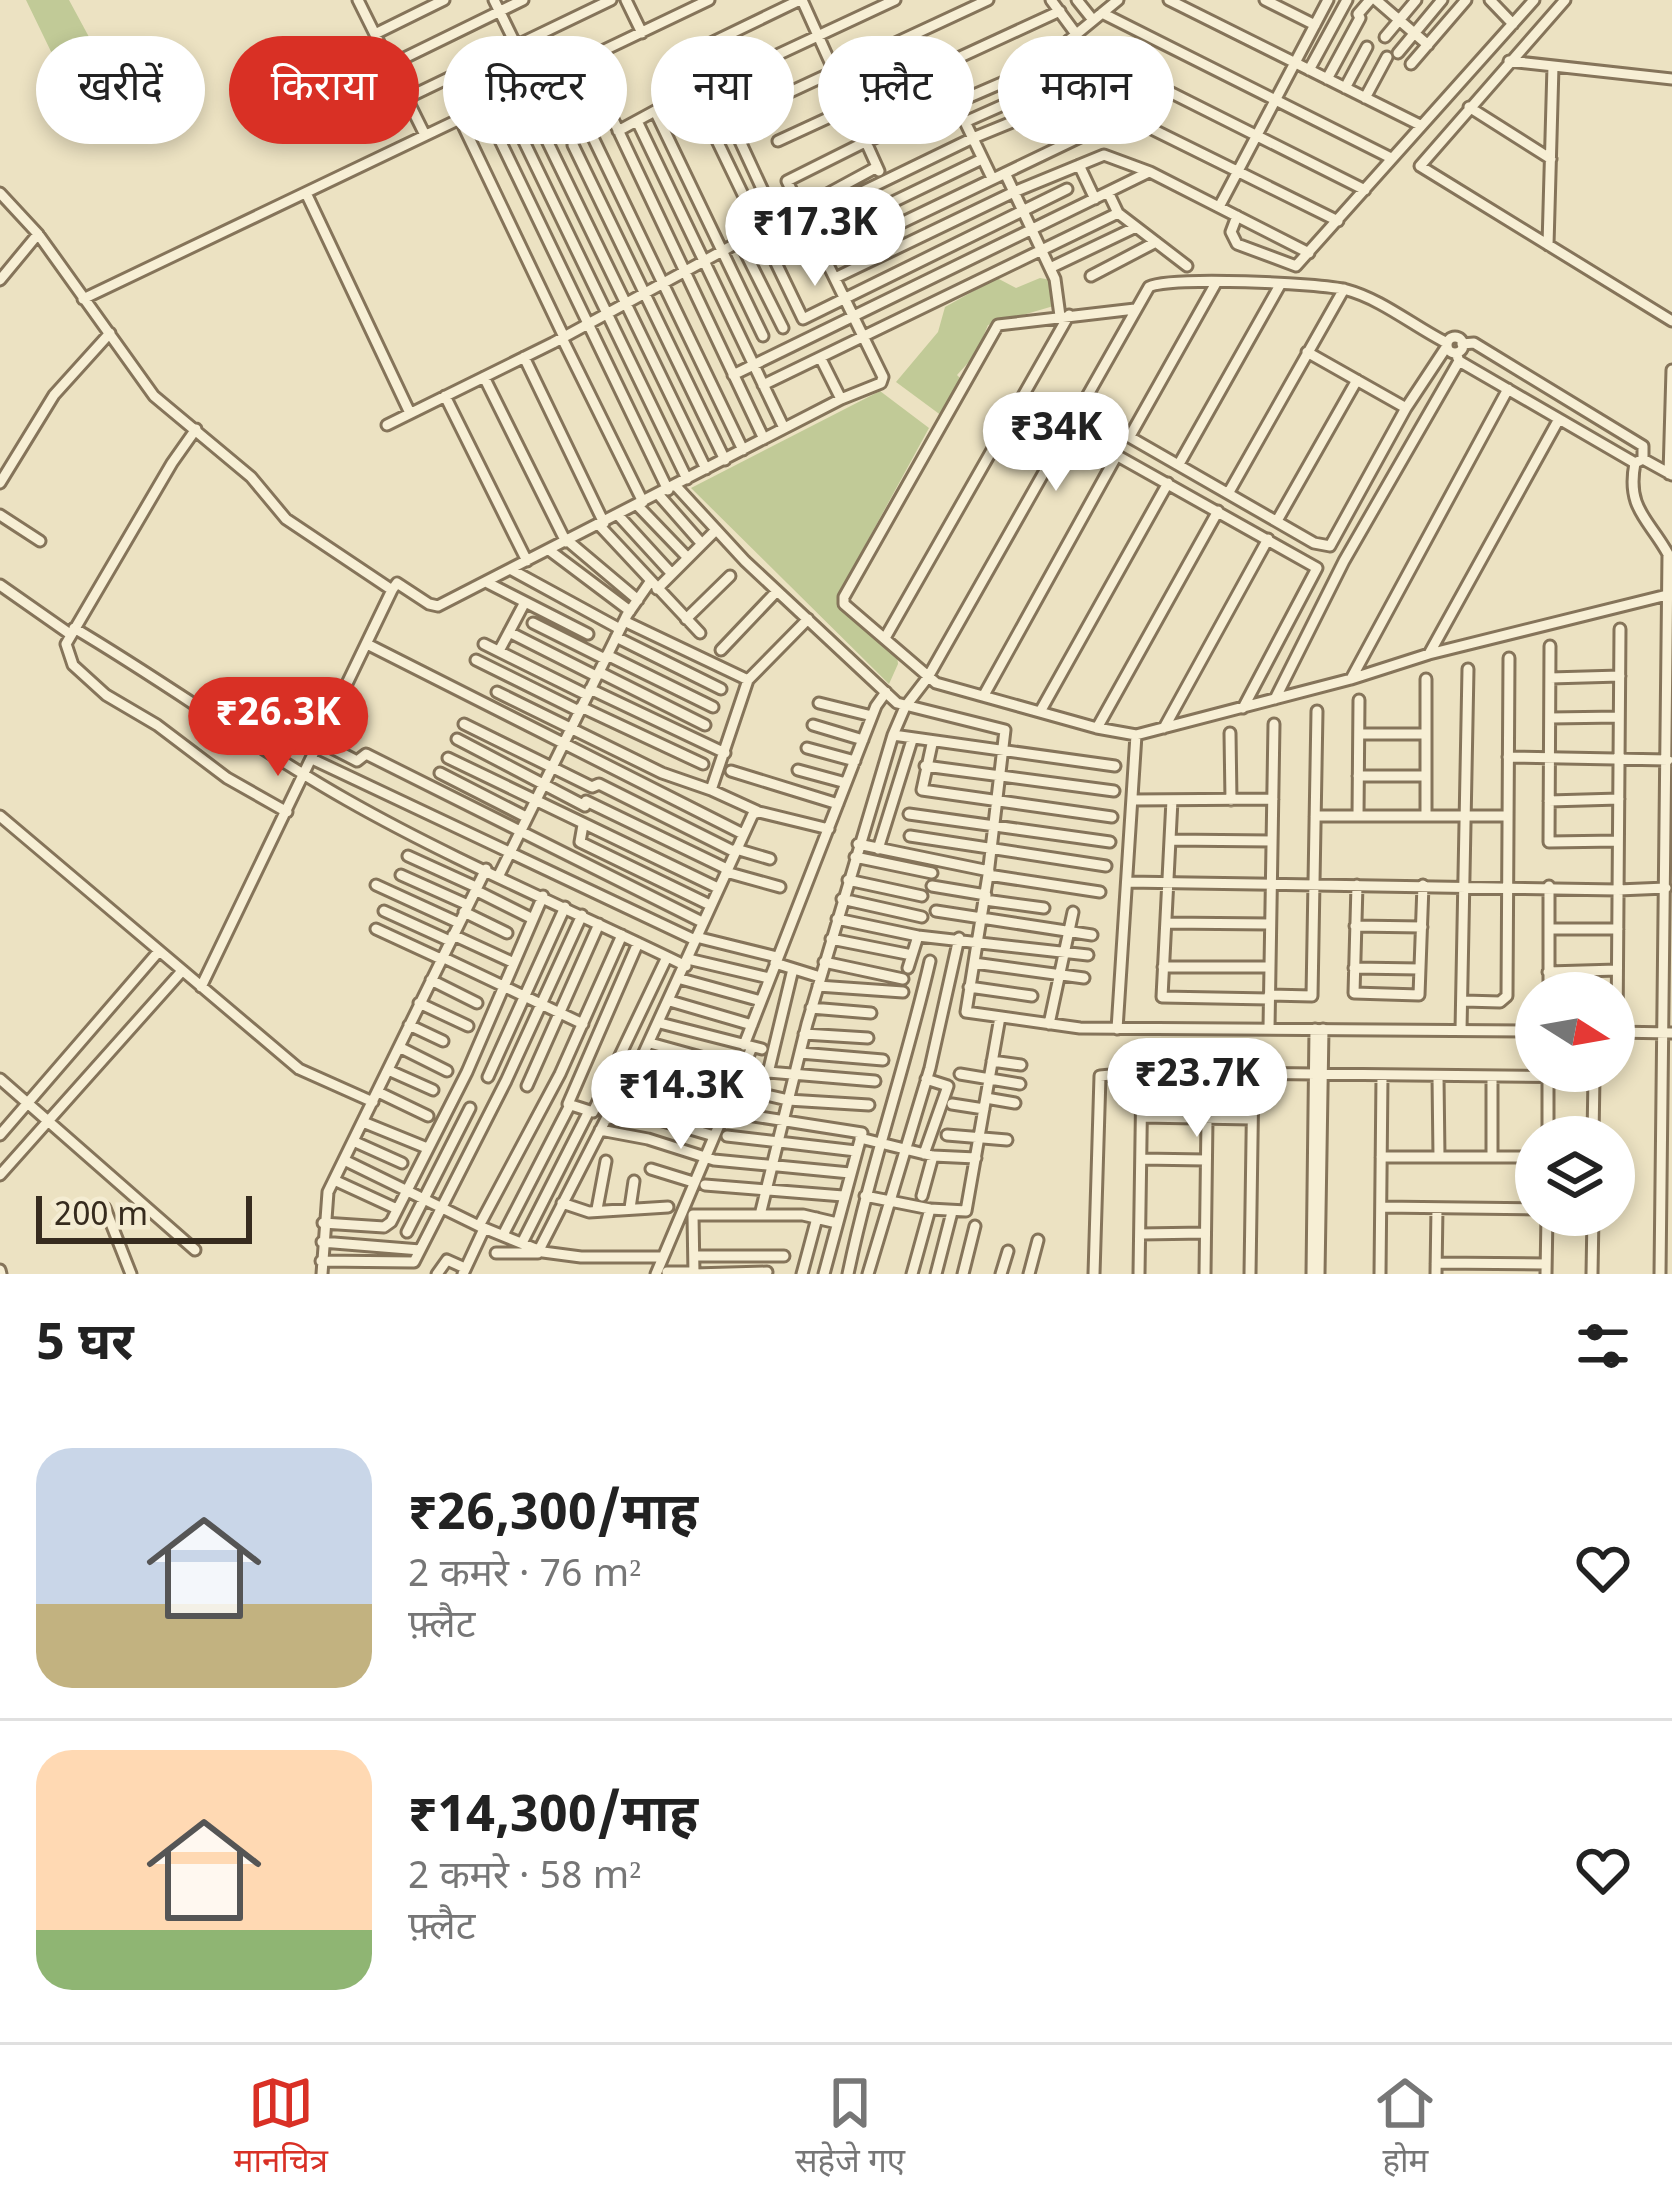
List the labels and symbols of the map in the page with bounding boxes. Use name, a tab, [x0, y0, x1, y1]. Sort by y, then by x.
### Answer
pin: ₹17.3K	[717, 187, 913, 289]
pin: ₹34K	[985, 392, 1127, 494]
pin: ₹26.3K	[180, 677, 376, 779]
north arrow	[1515, 972, 1635, 1092]
pin: ₹23.7K	[1099, 1038, 1295, 1140]
pin: ₹14.3K	[583, 1050, 779, 1152]
scale bar	[36, 1190, 252, 1243]

